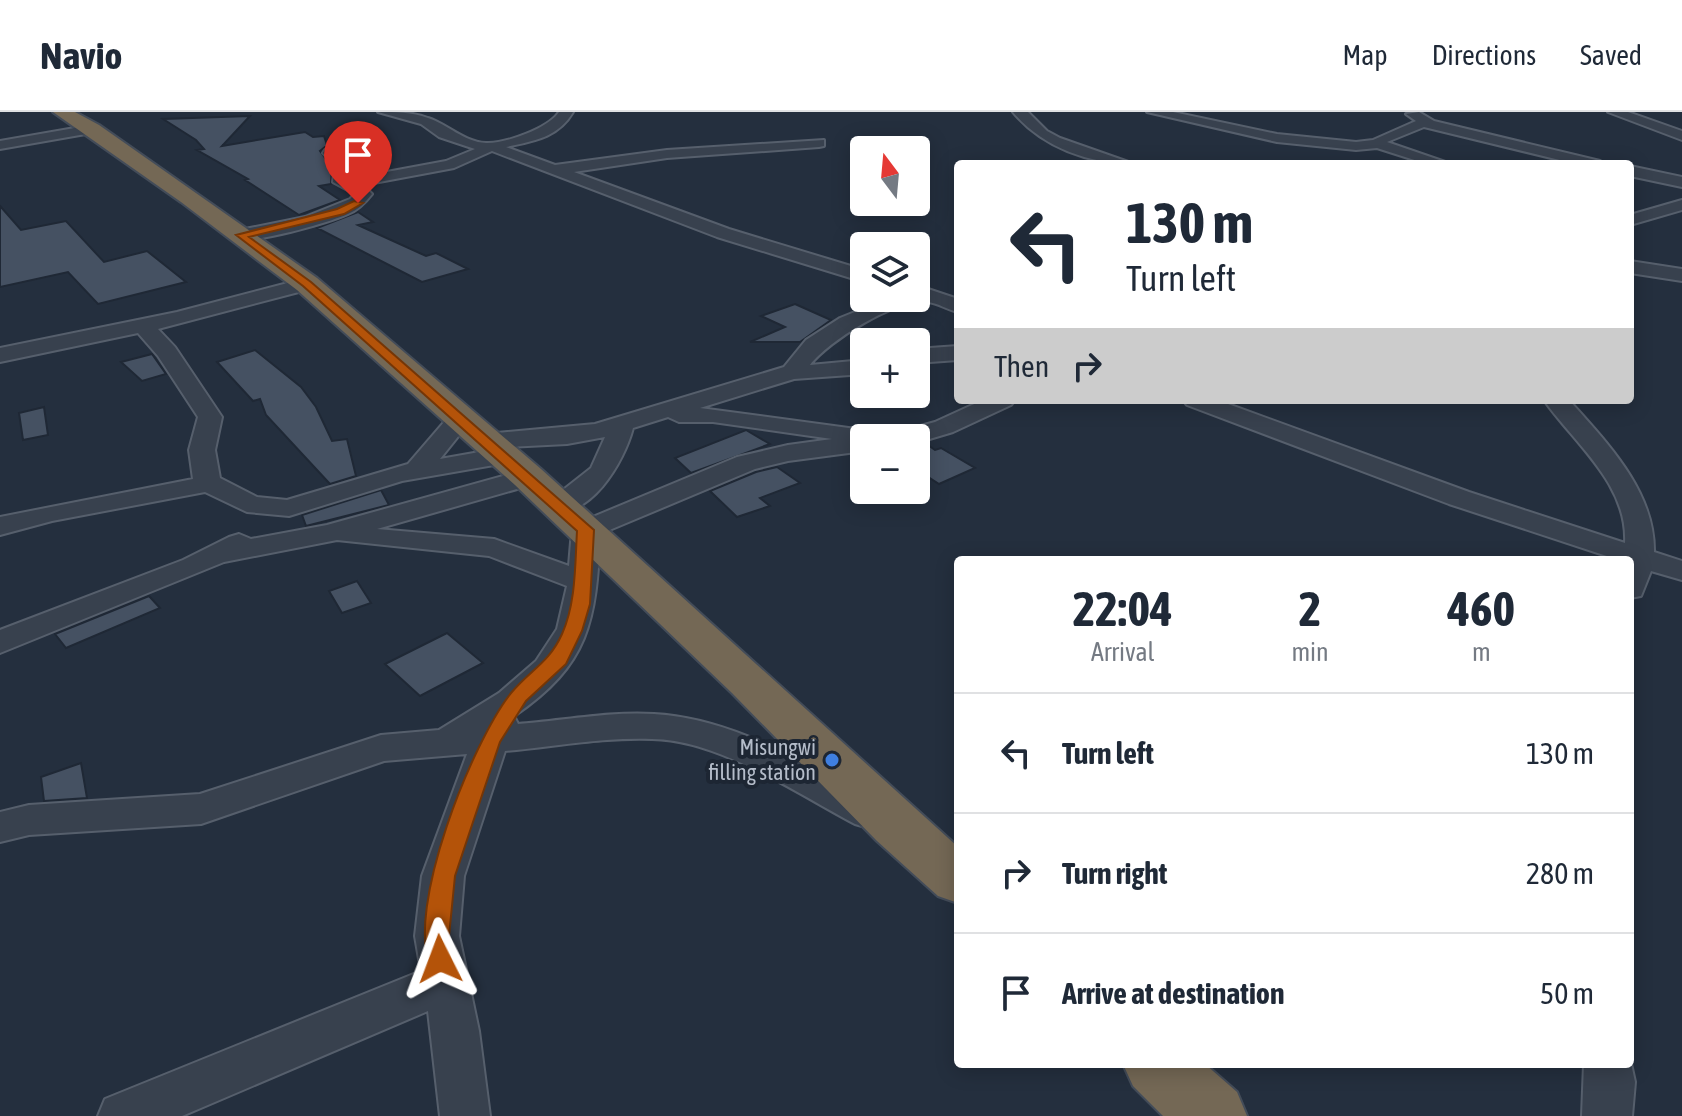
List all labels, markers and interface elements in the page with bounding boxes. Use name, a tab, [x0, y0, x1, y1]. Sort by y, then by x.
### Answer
text: Navio	[40, 34, 122, 77]
text: Map	[1343, 39, 1388, 71]
text: Directions	[1432, 39, 1536, 71]
text: Saved	[1580, 39, 1642, 71]
pin	[324, 121, 392, 203]
icon: arrive	[336, 133, 380, 177]
north arrow	[850, 136, 930, 216]
map controls	[850, 136, 930, 504]
text: 130 m	[1126, 191, 1253, 255]
icon: left	[994, 192, 1098, 296]
button: layers	[850, 232, 930, 312]
text: Turn left	[1126, 257, 1236, 299]
button: +	[850, 328, 930, 408]
icon: right	[1065, 344, 1109, 388]
text: Then	[994, 349, 1049, 383]
button: −	[850, 424, 930, 504]
text: 22:04	[1073, 581, 1173, 636]
text: 2	[1299, 581, 1321, 636]
text: 460	[1448, 581, 1515, 636]
text: Arrival	[1091, 637, 1154, 667]
text: min	[1291, 637, 1329, 667]
text: m	[1472, 637, 1491, 667]
icon: left	[994, 731, 1038, 775]
place label: Misungwi filling station	[708, 734, 816, 785]
text: Turn left	[1062, 736, 1154, 770]
text: 130 m	[1526, 736, 1594, 770]
marker: Misungwi filling station	[823, 751, 841, 769]
icon: right	[994, 851, 1038, 895]
text: Turn right	[1062, 856, 1168, 890]
text: 280 m	[1526, 856, 1594, 890]
position arrow	[398, 917, 482, 1001]
icon: arrive	[994, 971, 1038, 1015]
text: Arrive at destination	[1062, 976, 1284, 1010]
text: 50 m	[1540, 976, 1594, 1010]

